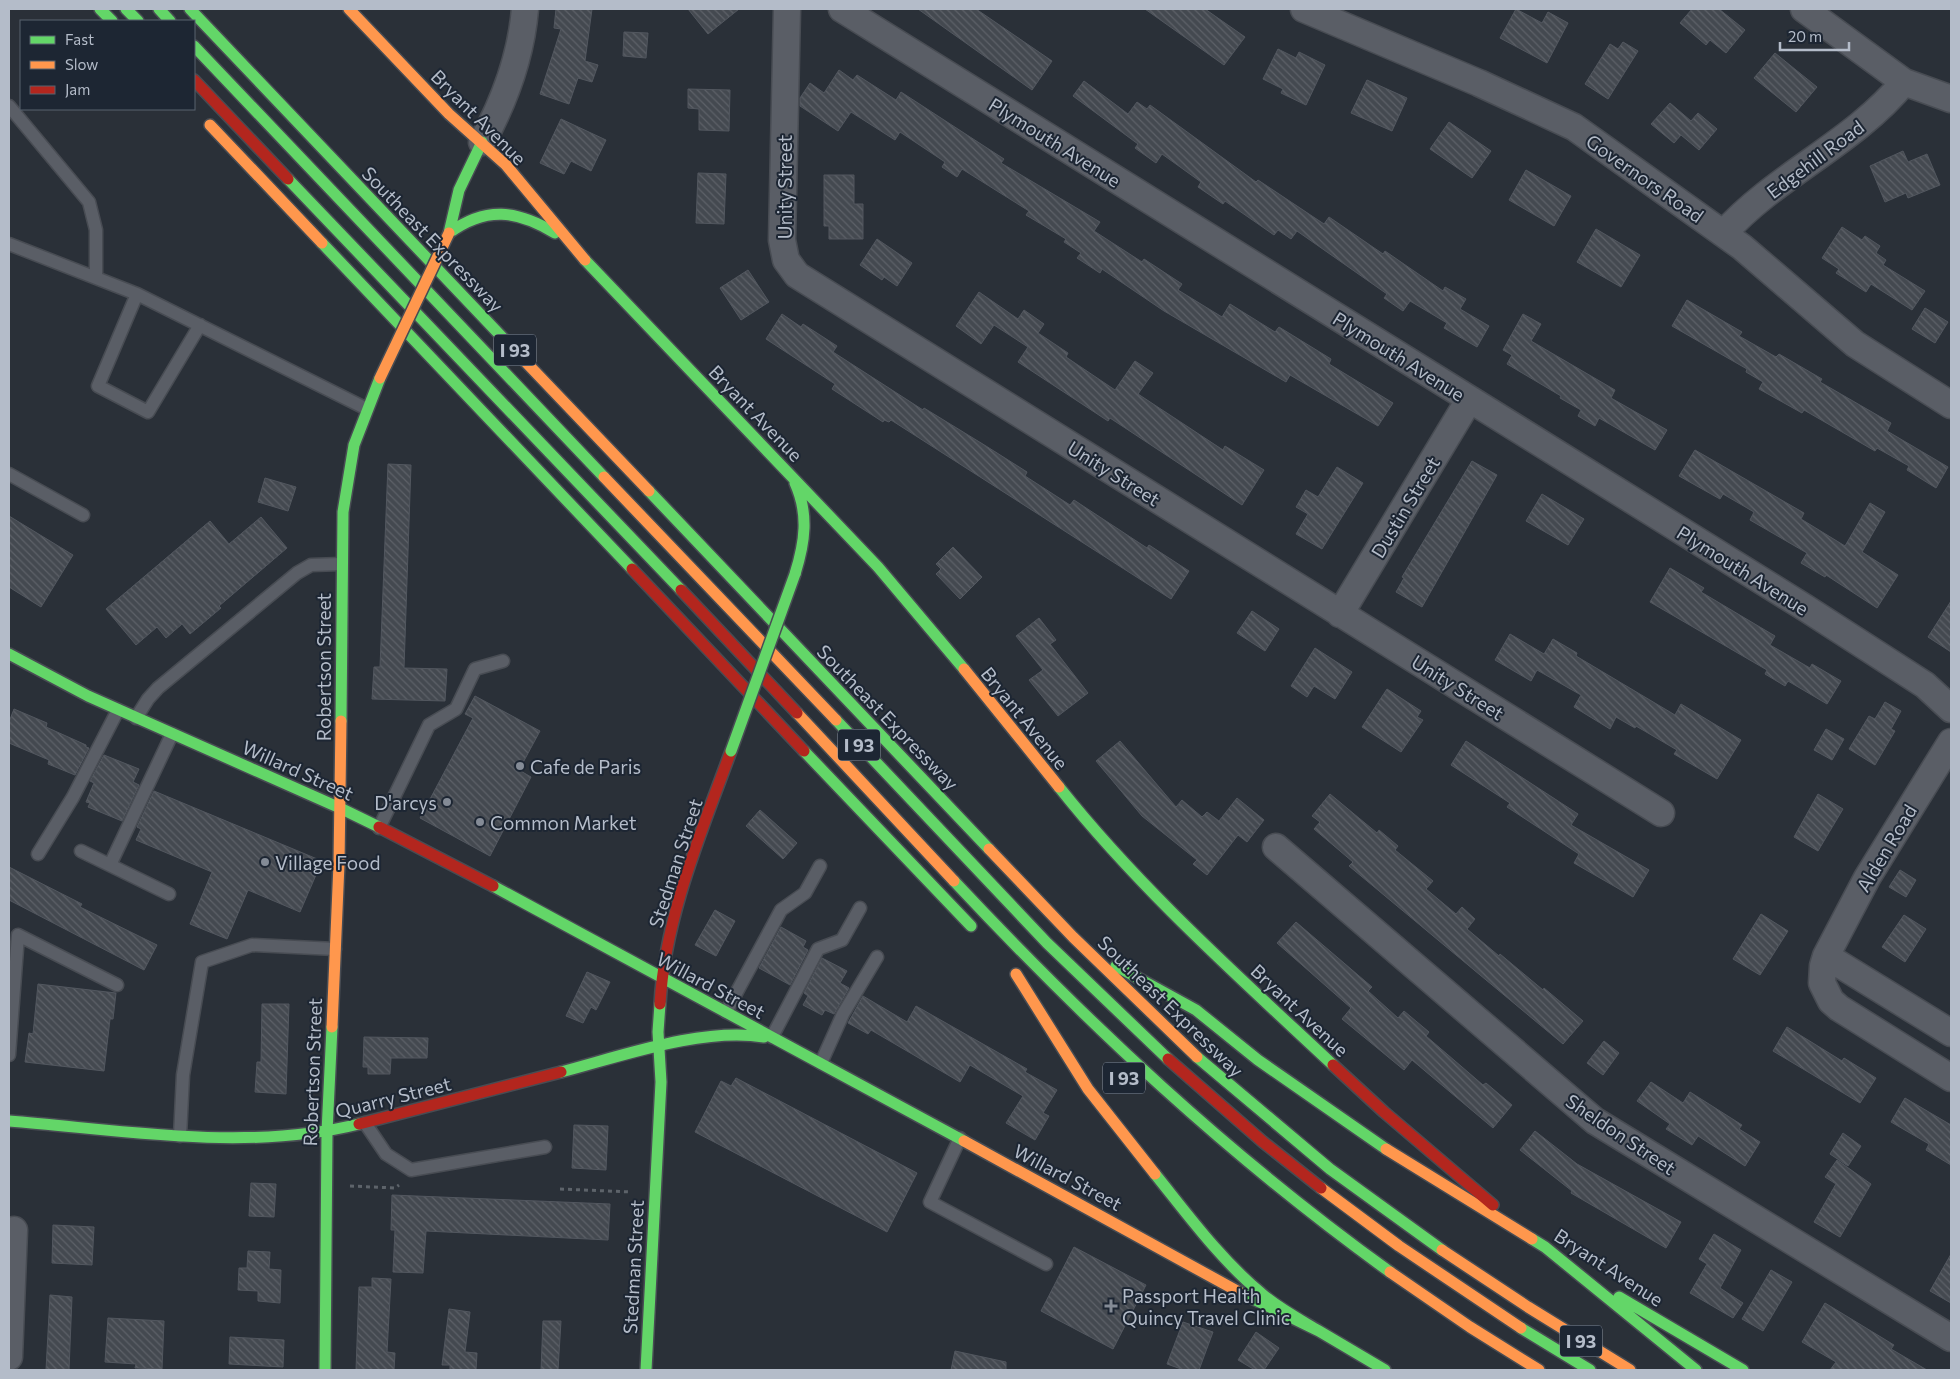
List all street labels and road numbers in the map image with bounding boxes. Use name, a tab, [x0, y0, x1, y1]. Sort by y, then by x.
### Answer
street label: Bryant Avenue	[427, 65, 531, 169]
street label: Plymouth Avenue	[985, 92, 1125, 192]
street label: Edgehill Road	[1762, 115, 1868, 203]
street label: Governors Road	[1582, 129, 1708, 227]
street label: Unity Street	[773, 134, 796, 239]
street label: Southeast Expressway	[358, 161, 509, 317]
street label: Plymouth Avenue	[1329, 306, 1469, 406]
road number: I 93	[494, 334, 536, 366]
street label: Bryant Avenue	[704, 360, 808, 466]
street label: Unity Street	[1064, 436, 1165, 511]
street label: Dustin Street	[1366, 452, 1444, 562]
street label: Plymouth Avenue	[1673, 520, 1813, 620]
street label: Robertson Street	[312, 593, 335, 741]
street label: Southeast Expressway	[813, 639, 964, 795]
street label: Unity Street	[1408, 650, 1509, 725]
street label: Bryant Avenue	[977, 662, 1073, 774]
road number: I 93	[838, 730, 880, 760]
street label: Willard Street	[239, 735, 357, 805]
street label: Stedman Street	[643, 795, 707, 930]
street label: Alden Road	[1851, 800, 1921, 896]
street label: Southeast Expressway	[1093, 931, 1249, 1082]
street label: Willard Street	[653, 947, 769, 1023]
street label: Bryant Avenue	[1246, 959, 1354, 1061]
street label: Robertson Street	[298, 997, 326, 1147]
road number: I 93	[1103, 1062, 1145, 1094]
street label: Quarry Street	[333, 1071, 453, 1122]
street label: Sheldon Street	[1562, 1089, 1680, 1179]
street label: Willard Street	[1010, 1139, 1126, 1215]
street label: Stedman Street	[618, 1199, 648, 1335]
street label: Bryant Avenue	[1550, 1223, 1668, 1311]
road number: I 93	[1560, 1325, 1602, 1356]

